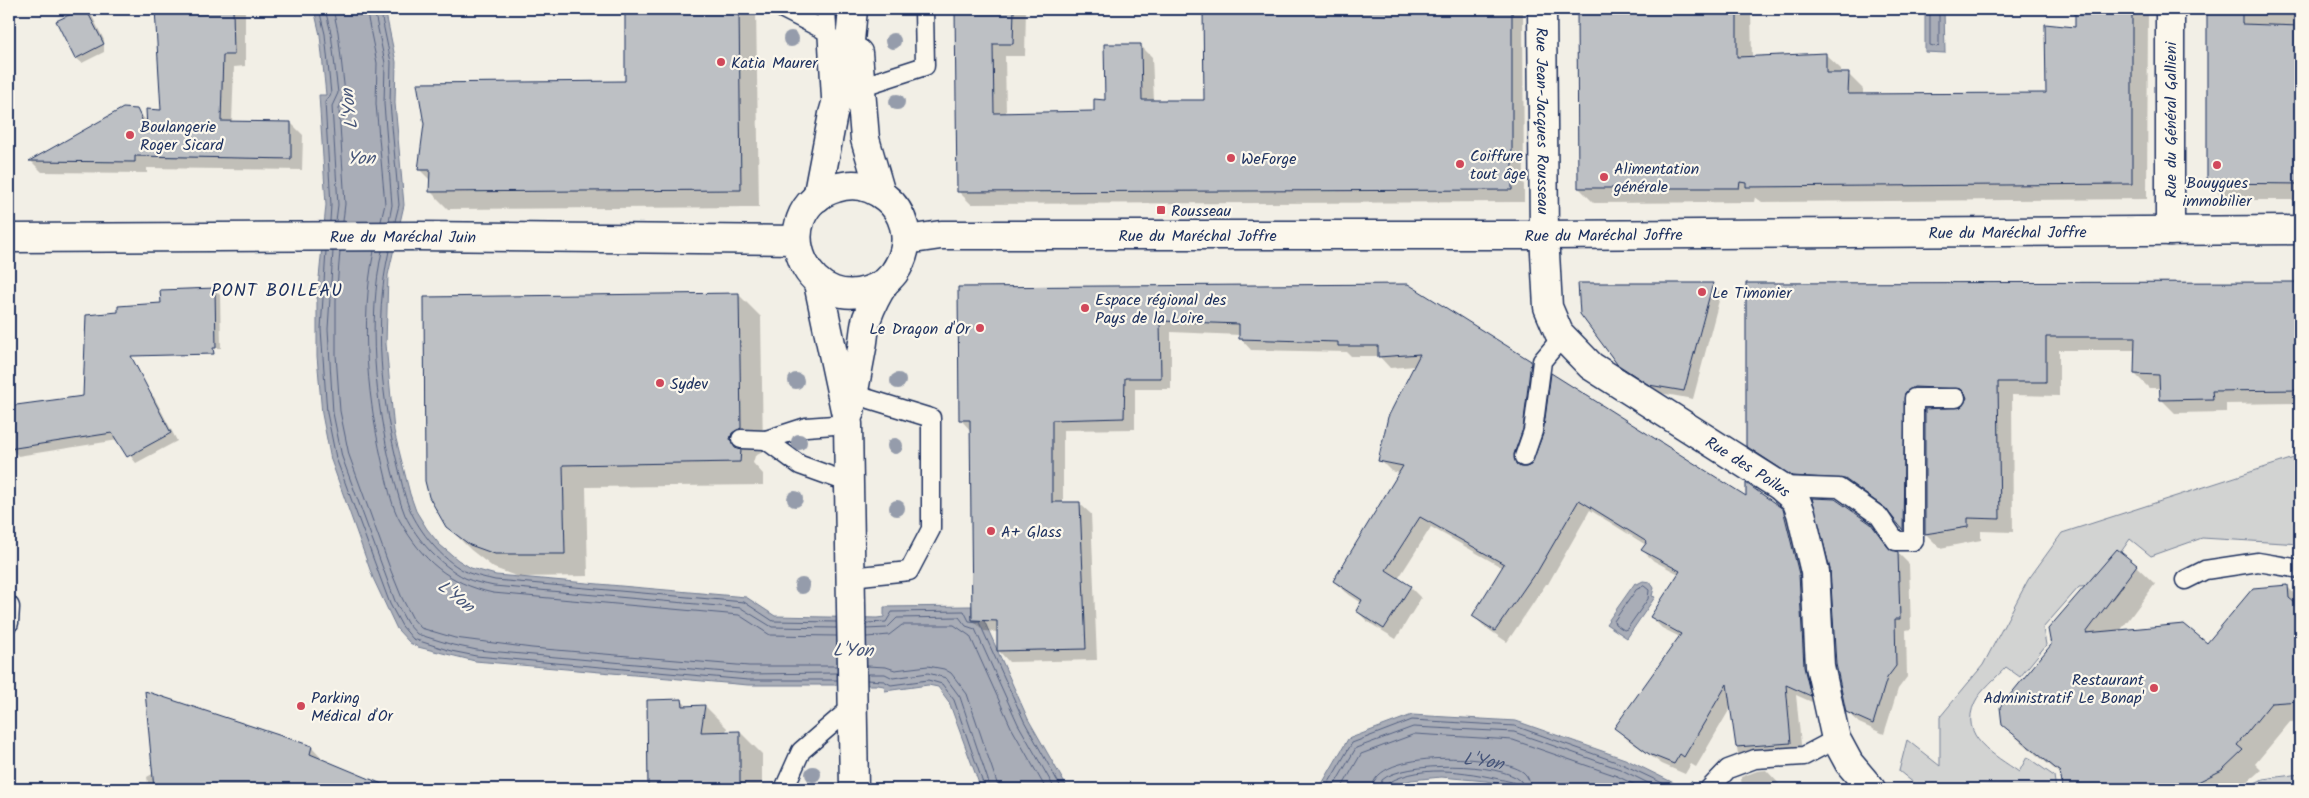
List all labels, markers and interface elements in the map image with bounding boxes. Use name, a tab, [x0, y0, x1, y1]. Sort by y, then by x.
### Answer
street label: Rue Jean-Jacques Rousseau	[1528, 27, 1555, 215]
street label: Rue du Général Gallieni	[2159, 40, 2184, 198]
place label: Katia Maurer	[731, 51, 819, 76]
marker: Katia Maurer	[715, 56, 727, 68]
water label: L'Yon	[333, 86, 367, 131]
place label: Boulangerie Roger Sicard	[140, 115, 224, 158]
marker: Boulangerie Roger Sicard	[124, 129, 136, 141]
place label: Coiffure tout âge	[1470, 144, 1526, 187]
water label: Yon	[347, 145, 376, 174]
place label: WeForge	[1241, 147, 1296, 172]
marker: WeForge	[1225, 152, 1237, 164]
place label: Alimentation générale	[1613, 157, 1699, 200]
marker: Coiffure tout âge	[1454, 158, 1466, 170]
marker: Bouygues immobilier	[2211, 159, 2223, 171]
marker: Alimentation générale	[1598, 171, 1610, 183]
place label: Bouygues immobilier	[2183, 171, 2253, 214]
place label: Rousseau	[1171, 199, 1232, 224]
marker: Rousseau	[1155, 204, 1167, 216]
street label: Rue du Maréchal Joffre	[1929, 220, 2087, 246]
street label: Rue du Maréchal Joffre	[1525, 223, 1683, 249]
street label: Rue du Maréchal Joffre	[1119, 224, 1277, 249]
street label: Rue du Maréchal Juin	[330, 225, 476, 251]
district label: PONT BOILEAU	[211, 277, 343, 306]
place label: Le Timonier	[1712, 281, 1793, 306]
marker: Le Timonier	[1696, 286, 1708, 298]
place label: Espace régional des Pays de la Loire	[1095, 288, 1227, 331]
marker: Espace régional des Pays de la Loire	[1079, 302, 1091, 314]
place label: Le Dragon d'Or	[869, 317, 972, 342]
marker: Le Dragon d'Or	[974, 322, 986, 334]
place label: Sydev	[670, 372, 708, 397]
marker: Sydev	[654, 377, 666, 389]
street label: Rue des Poilus	[1700, 431, 1796, 504]
place label: A+ Glass	[1001, 520, 1062, 545]
marker: A+ Glass	[985, 525, 997, 537]
water label: L'Yon	[430, 573, 481, 622]
water label: L'Yon	[832, 637, 875, 666]
place label: Restaurant Administratif Le Bonap'	[1983, 668, 2145, 711]
marker: Restaurant Administratif Le Bonap'	[2148, 682, 2160, 694]
place label: Parking Médical d'Or	[311, 686, 394, 729]
marker: Parking Médical d'Or	[295, 700, 307, 712]
water label: L'Yon	[1462, 746, 1508, 780]

